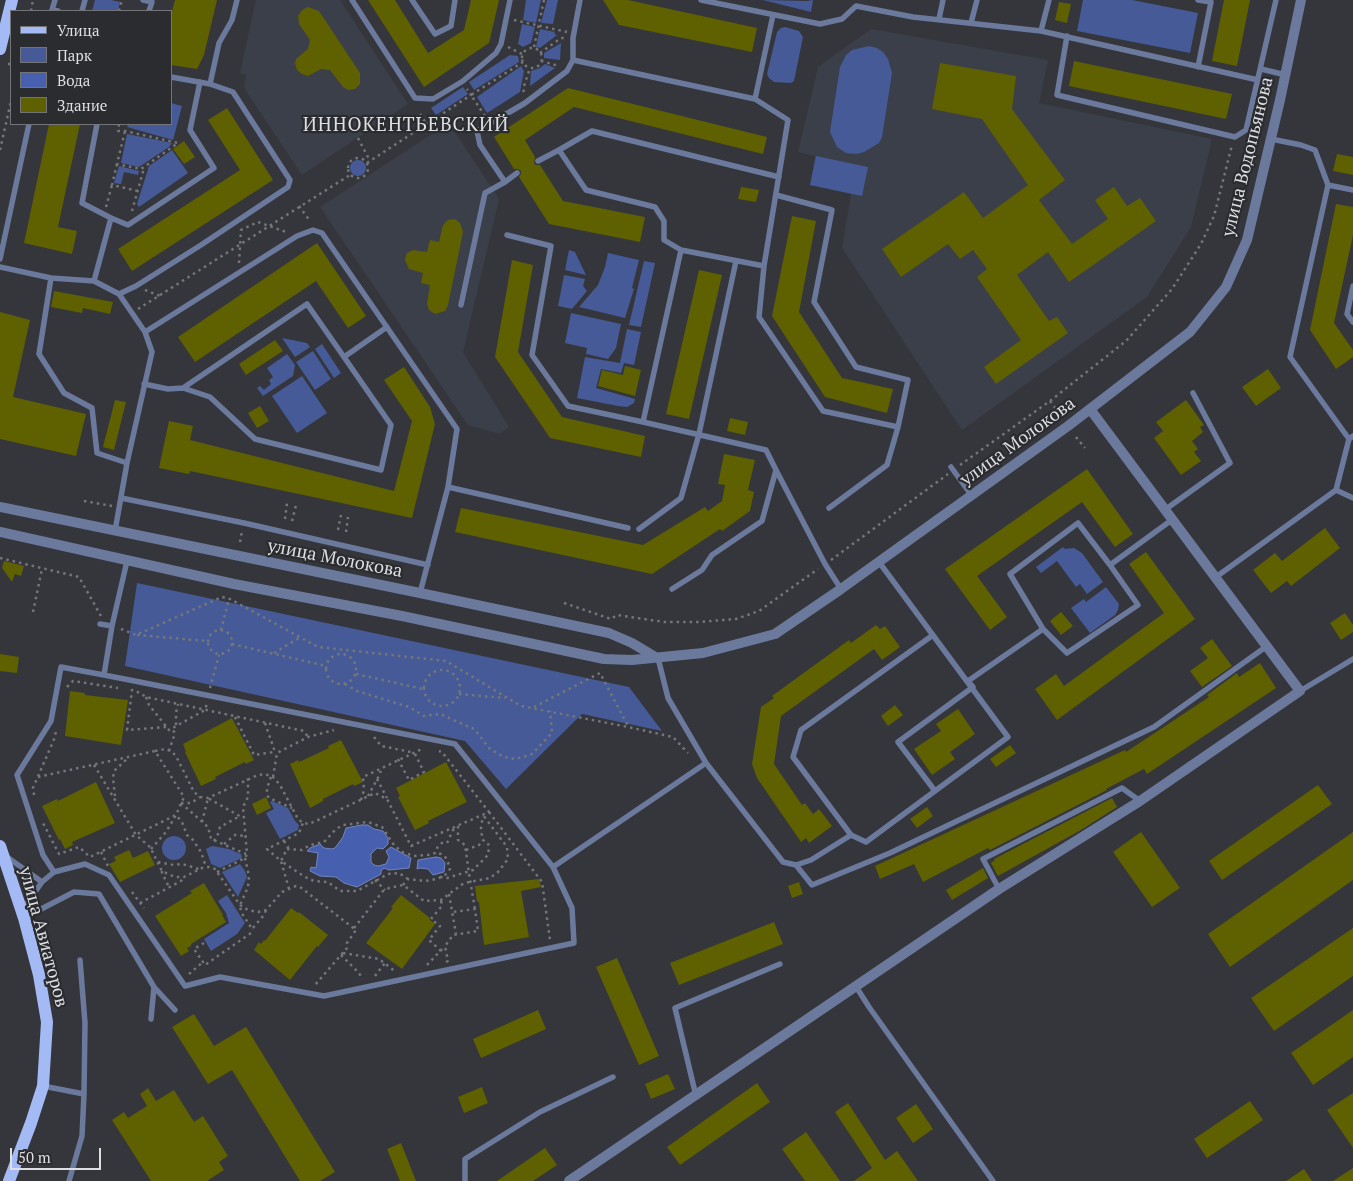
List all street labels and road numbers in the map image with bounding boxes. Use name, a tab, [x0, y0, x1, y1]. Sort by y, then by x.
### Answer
street label: улица Водопьянова	[1218, 75, 1278, 239]
street label: улица Молокова	[956, 393, 1080, 491]
street label: улица Молокова	[266, 535, 404, 583]
street label: улица Авиаторов	[14, 864, 72, 1010]

